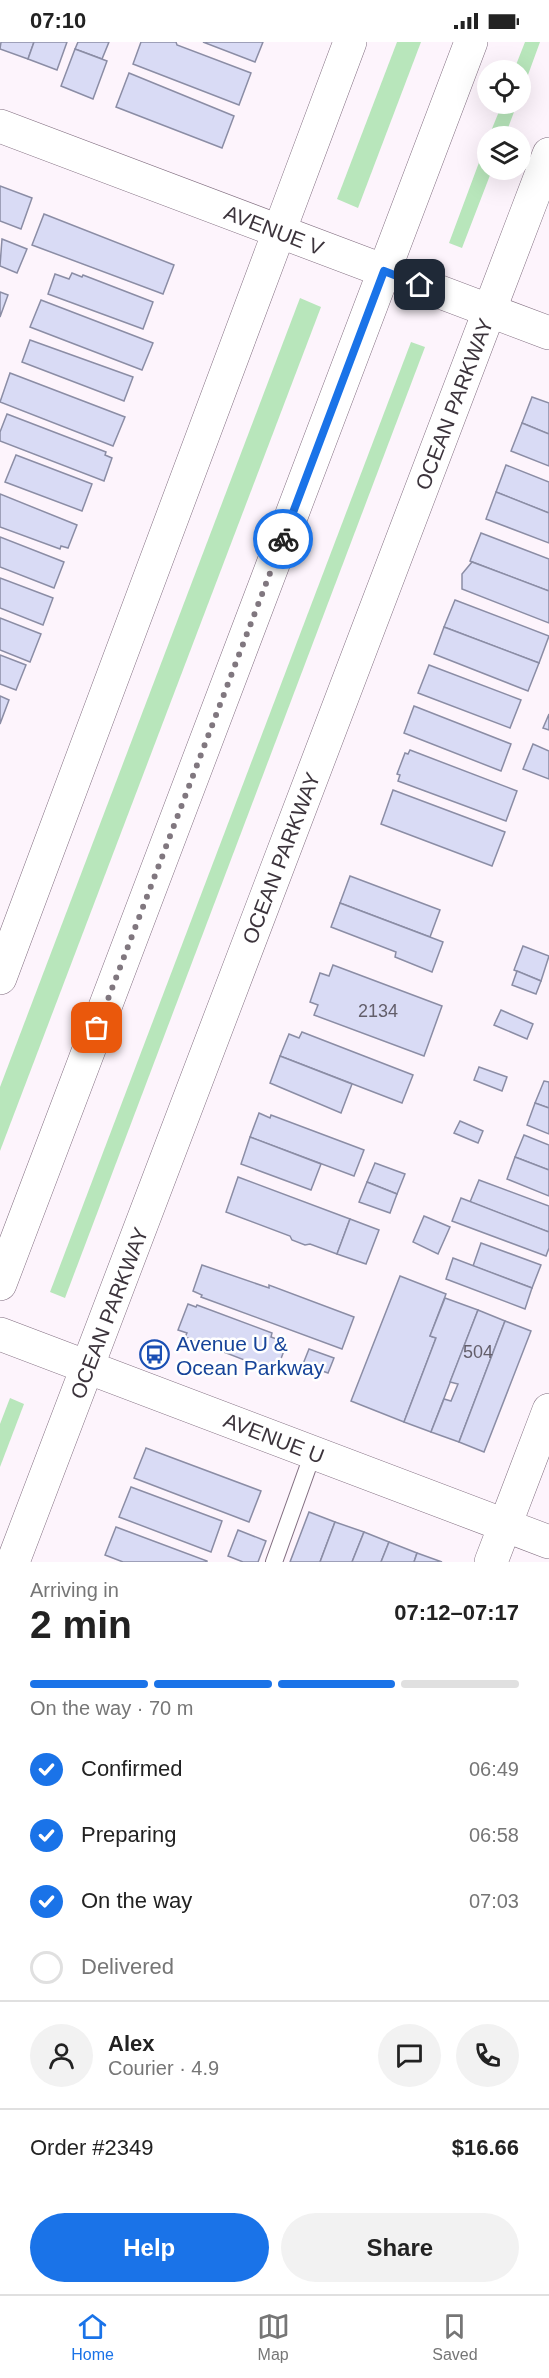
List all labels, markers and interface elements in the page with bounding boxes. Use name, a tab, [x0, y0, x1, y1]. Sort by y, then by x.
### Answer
text: 07:10	[30, 8, 86, 33]
map controls	[477, 60, 531, 180]
button: locate	[477, 60, 531, 114]
button: layers	[477, 126, 531, 180]
street label: AVENUE V	[221, 201, 327, 259]
pin	[394, 259, 445, 310]
icon: home	[403, 268, 436, 301]
street label: OCEAN PARKWAY	[411, 315, 497, 493]
courier	[253, 509, 313, 569]
icon: bike	[267, 523, 300, 556]
street label: OCEAN PARKWAY	[238, 769, 324, 947]
house number: 2134	[358, 1001, 398, 1021]
pin	[71, 1002, 122, 1053]
icon: bag	[80, 1011, 113, 1044]
street label: OCEAN PARKWAY	[66, 1224, 152, 1402]
place label: Avenue U & Ocean Parkway	[176, 1332, 325, 1379]
bus stop icon: Avenue U & Ocean Parkway	[139, 1339, 171, 1371]
house number: 504	[463, 1342, 493, 1362]
street label: AVENUE U	[220, 1408, 328, 1468]
text: Arriving in	[30, 1579, 119, 1601]
text: 07:12–07:17	[394, 1600, 519, 1625]
text: 2 min	[30, 1603, 132, 1646]
text: On the way · 70 m	[30, 1697, 193, 1719]
icon: check	[30, 1753, 63, 1786]
text: Confirmed	[81, 1756, 182, 1781]
text: 06:49	[469, 1758, 519, 1780]
icon: check	[30, 1819, 63, 1852]
text: Preparing	[81, 1822, 176, 1847]
text: 06:58	[469, 1824, 519, 1846]
icon: check	[30, 1885, 63, 1918]
text: On the way	[81, 1888, 192, 1913]
text: 07:03	[469, 1890, 519, 1912]
text: Delivered	[81, 1954, 174, 1979]
button: person	[30, 2024, 93, 2087]
button: chat	[378, 2024, 441, 2087]
button: phone	[456, 2024, 519, 2087]
text: Alex	[108, 2031, 154, 2056]
text: Courier · 4.9	[108, 2057, 219, 2079]
text: Order #2349	[30, 2135, 154, 2160]
text: $16.66	[452, 2135, 519, 2160]
button: Help	[30, 2213, 269, 2282]
button: Share	[281, 2213, 519, 2282]
tab: Home	[71, 2310, 114, 2364]
tab: Map	[257, 2310, 290, 2364]
tab: Saved	[432, 2310, 478, 2364]

